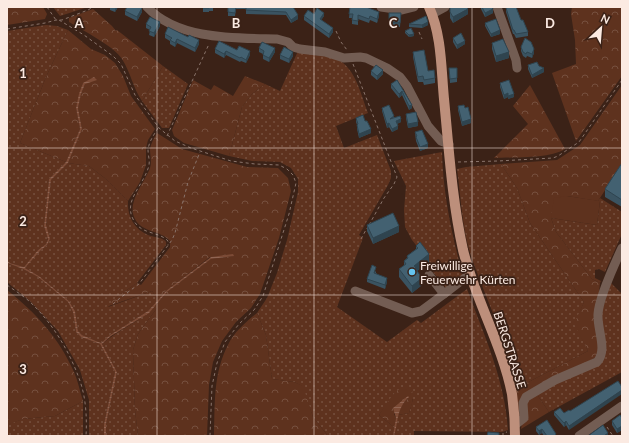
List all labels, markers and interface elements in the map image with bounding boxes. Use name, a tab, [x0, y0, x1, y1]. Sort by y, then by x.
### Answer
north arrow	[581, 8, 621, 48]
text: N	[599, 11, 612, 26]
text: A	[73, 15, 84, 31]
text: B	[232, 15, 241, 31]
text: C	[389, 15, 398, 31]
text: D	[545, 15, 555, 31]
text: 1	[19, 65, 27, 81]
text: 2	[19, 213, 27, 229]
place label: Freiwillige Feuerwehr Kürten	[420, 258, 516, 287]
marker: Freiwillige Feuerwehr Kürten	[407, 267, 417, 277]
street label: BERGSTRASSE	[490, 310, 530, 390]
text: 3	[19, 361, 27, 377]

